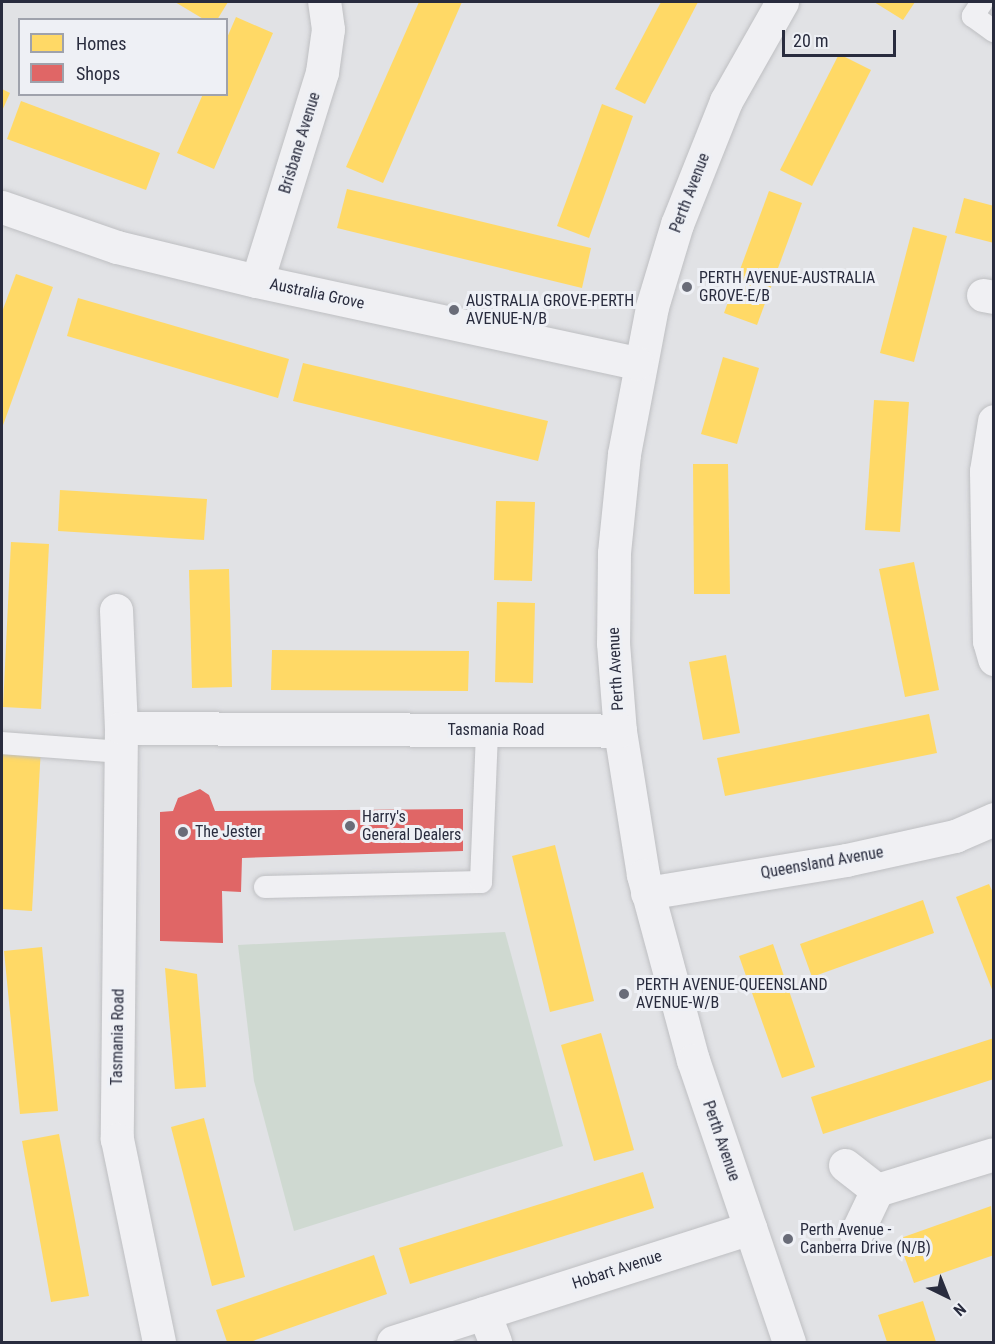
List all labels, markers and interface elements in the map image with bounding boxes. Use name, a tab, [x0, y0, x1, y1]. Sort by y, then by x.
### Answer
legend	[18, 18, 228, 96]
scale bar	[785, 18, 899, 56]
text: 20 m	[793, 30, 828, 51]
text: Homes	[76, 33, 126, 54]
text: Shops	[76, 63, 120, 84]
street label: Brisbane Avenue	[275, 90, 325, 196]
street label: Perth Avenue	[666, 150, 714, 236]
place label: PERTH AVENUE-AUSTRALIA GROVE-E/B	[699, 268, 875, 306]
street label: Australia Grove	[268, 275, 366, 313]
marker: PERTH AVENUE-AUSTRALIA GROVE-E/B	[680, 280, 694, 294]
place label: AUSTRALIA GROVE-PERTH AVENUE-N/B	[466, 291, 634, 329]
marker: AUSTRALIA GROVE-PERTH AVENUE-N/B	[447, 303, 461, 317]
street label: Perth Avenue	[604, 627, 628, 711]
street label: Tasmania Road	[448, 720, 544, 740]
place label: Harry's General Dealers	[362, 807, 461, 845]
marker: Harry's General Dealers	[343, 819, 357, 833]
place label: The Jester	[195, 822, 262, 842]
marker: The Jester	[176, 825, 190, 839]
street label: Queensland Avenue	[759, 843, 885, 883]
place label: PERTH AVENUE-QUEENSLAND AVENUE-W/B	[636, 975, 828, 1013]
marker: PERTH AVENUE-QUEENSLAND AVENUE-W/B	[617, 987, 631, 1001]
street label: Tasmania Road	[108, 988, 128, 1086]
street label: Perth Avenue	[698, 1098, 744, 1184]
place label: Perth Avenue - Canberra Drive (N/B)	[800, 1220, 931, 1258]
marker: Perth Avenue - Canberra Drive (N/B)	[781, 1232, 795, 1246]
street label: Hobart Avenue	[570, 1246, 664, 1294]
north arrow	[917, 1266, 977, 1326]
text: N	[950, 1299, 970, 1320]

